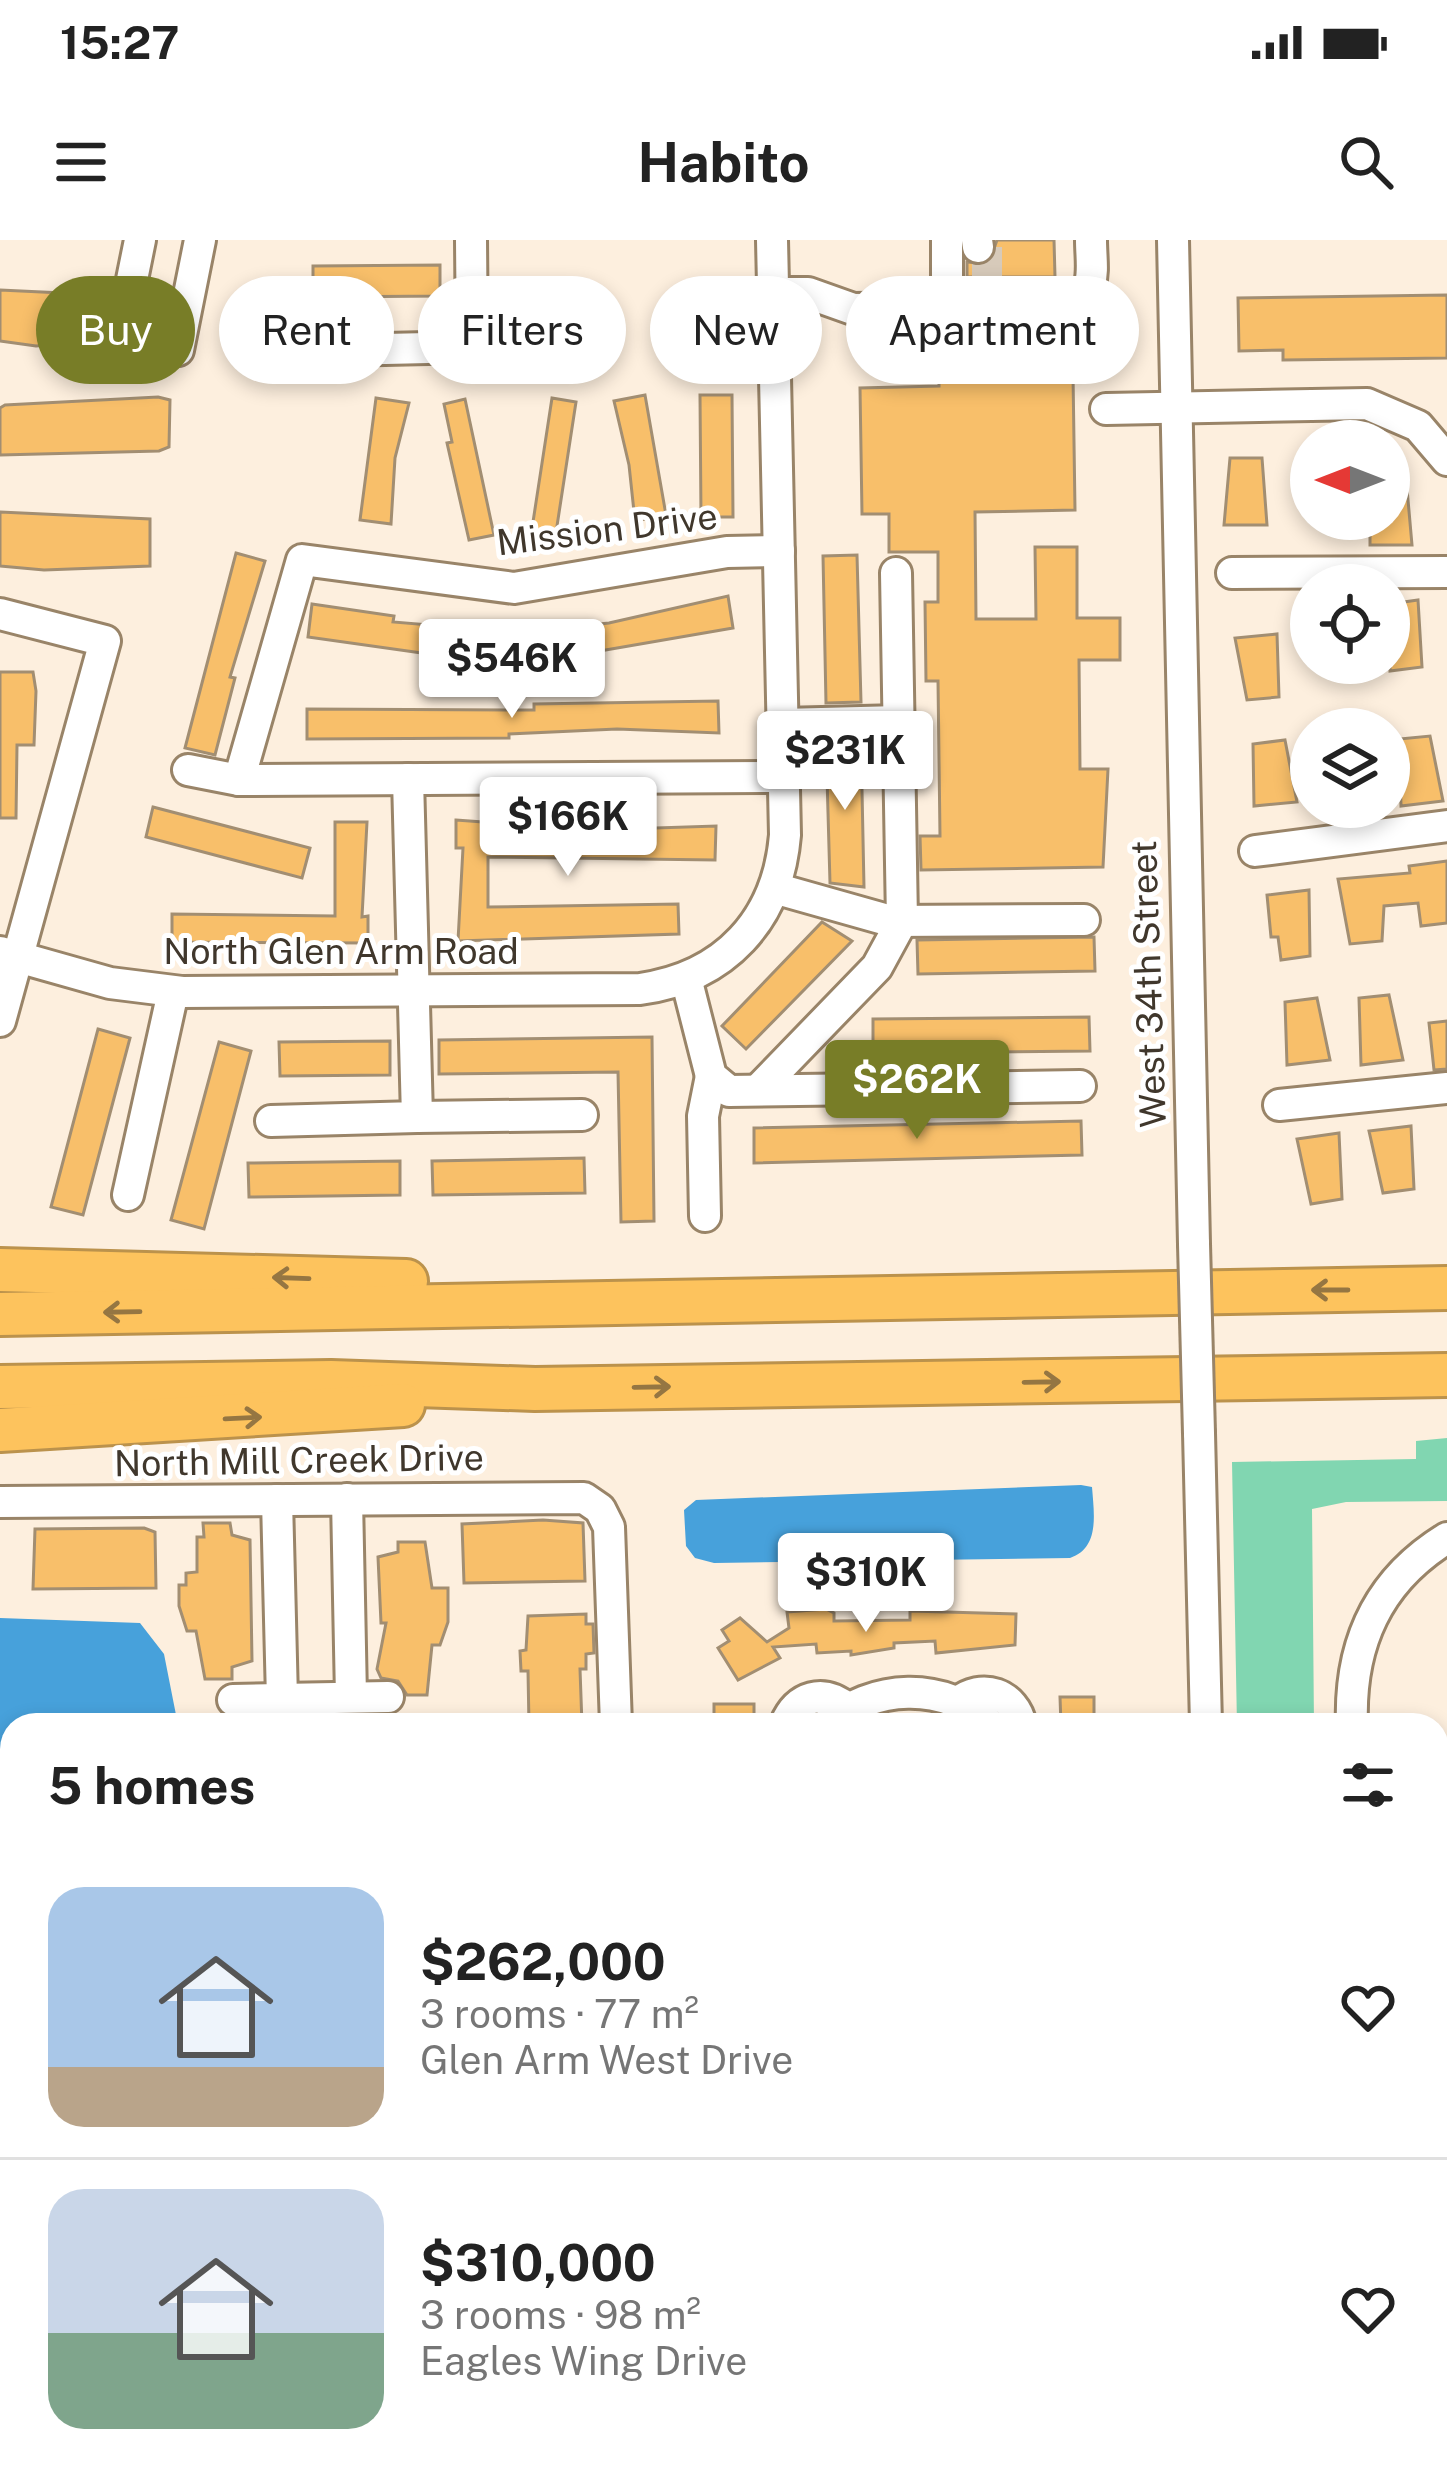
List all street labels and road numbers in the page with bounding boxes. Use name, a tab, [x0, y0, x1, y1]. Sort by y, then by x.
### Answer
street label: Mission Drive	[494, 495, 720, 563]
street label: West 34th Street	[1122, 840, 1174, 1128]
street label: North Glen Arm Road	[163, 930, 519, 972]
street label: North Mill Creek Drive	[114, 1436, 484, 1484]

